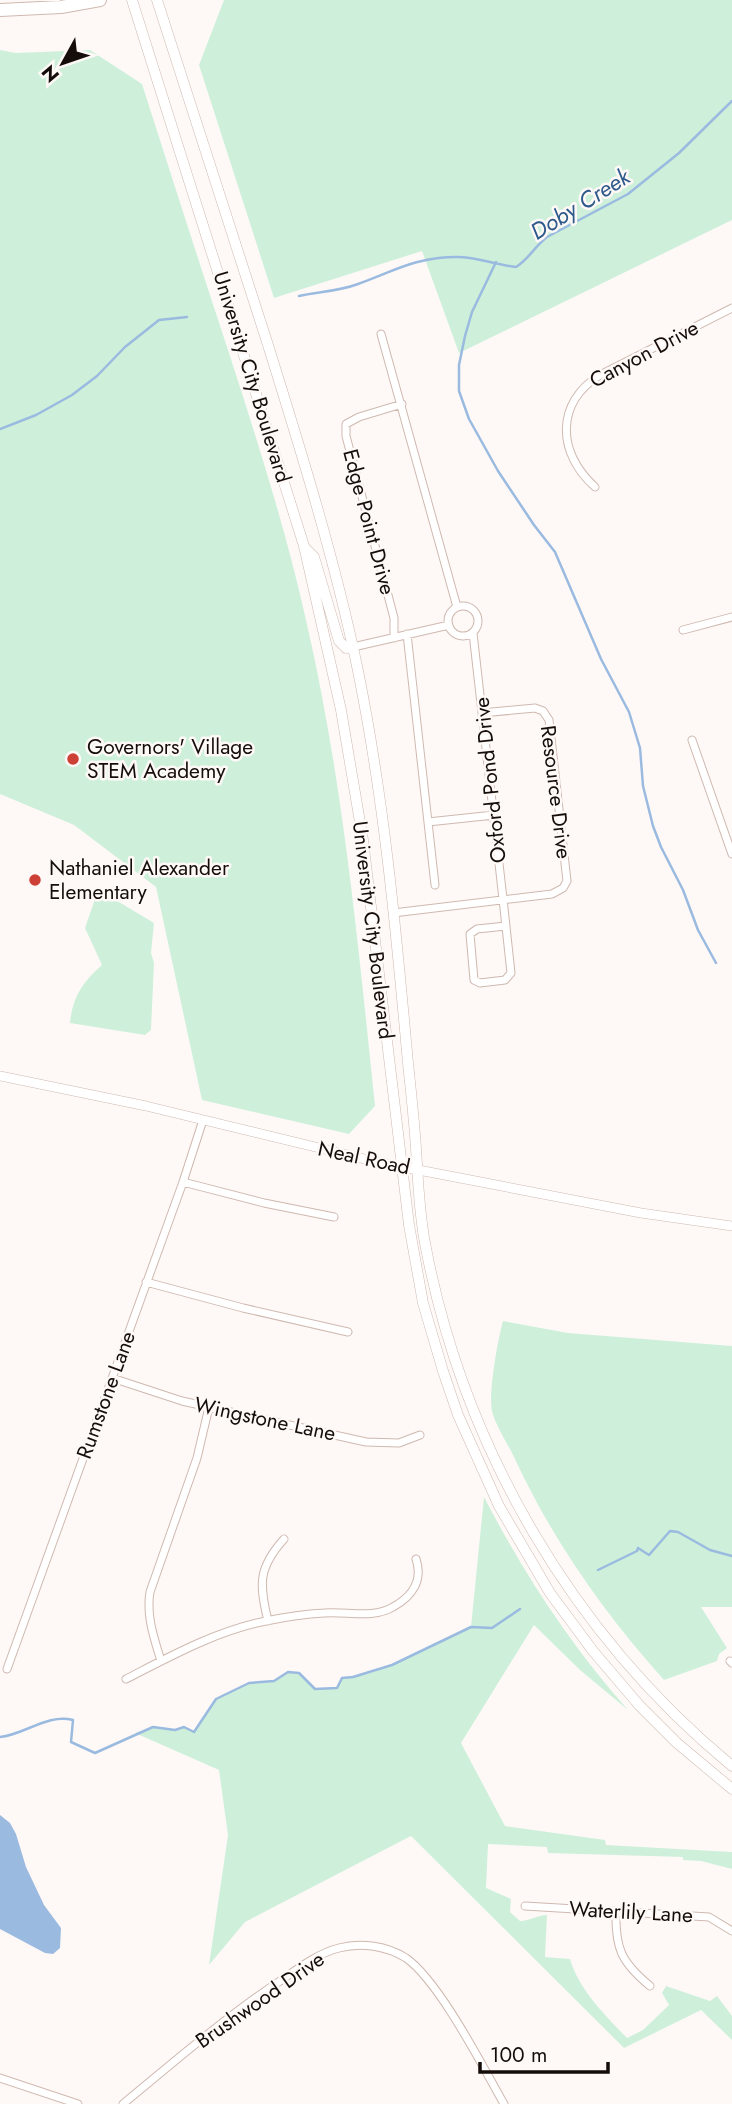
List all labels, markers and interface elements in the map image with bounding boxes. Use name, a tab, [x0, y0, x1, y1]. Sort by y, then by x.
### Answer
north arrow	[28, 28, 98, 98]
text: N	[35, 59, 66, 88]
water label: Doby Creek	[524, 159, 637, 248]
street label: University City Boulevard	[206, 268, 298, 486]
street label: Canyon Drive	[584, 313, 704, 395]
street label: Edge Point Drive	[335, 446, 403, 598]
street label: Oxford Pond Drive	[466, 695, 514, 864]
street label: Resource Drive	[533, 724, 579, 861]
place label: Governors' Village STEM Academy	[87, 732, 253, 786]
marker: Governors' Village STEM Academy	[65, 751, 81, 767]
street label: University City Boulevard	[345, 819, 401, 1041]
place label: Nathaniel Alexander Elementary	[49, 853, 230, 907]
marker: Nathaniel Alexander Elementary	[27, 872, 43, 888]
street label: Neal Road	[315, 1134, 413, 1182]
street label: Rumstone Lane	[69, 1327, 143, 1463]
street label: Wingstone Lane	[192, 1389, 339, 1449]
street label: Waterlily Lane	[568, 1894, 694, 1930]
street label: Brushwood Drive	[189, 1944, 331, 2056]
scale bar	[480, 2030, 608, 2074]
text: 100 m	[490, 2040, 547, 2070]

